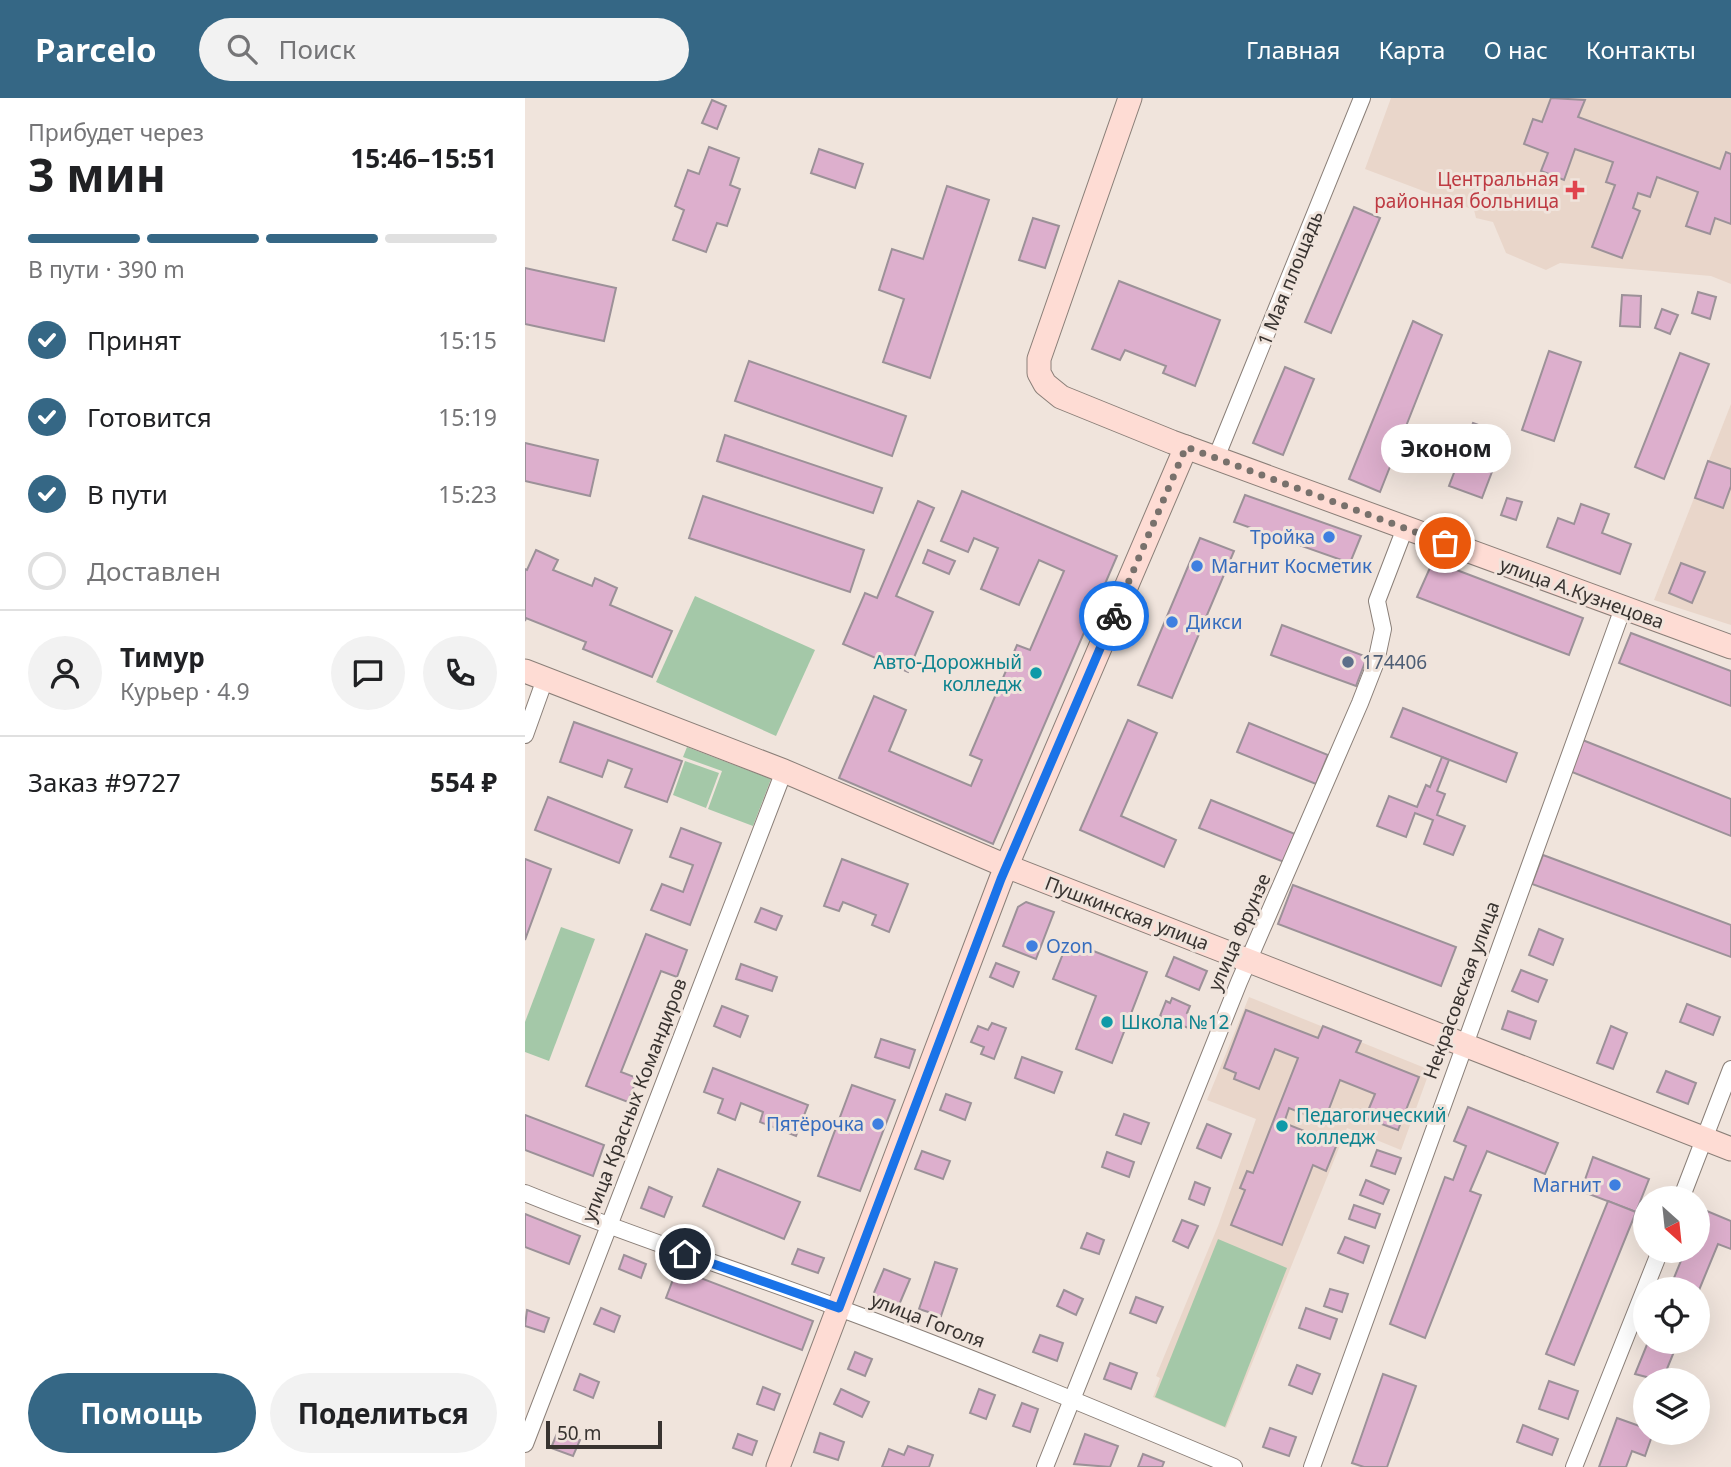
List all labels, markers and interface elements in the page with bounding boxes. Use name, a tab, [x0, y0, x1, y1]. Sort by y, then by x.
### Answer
search box	[199, 18, 689, 81]
text: Parcelo	[35, 27, 157, 72]
icon: search	[223, 30, 261, 68]
text: Поиск	[279, 31, 356, 67]
text: Главная	[1246, 33, 1340, 66]
text: Карта	[1378, 33, 1445, 66]
text: О нас	[1483, 33, 1548, 66]
text: Контакты	[1586, 33, 1696, 66]
text: Прибудет через	[28, 116, 204, 148]
text: 15:46–15:51	[350, 140, 497, 176]
text: 3 мин	[28, 143, 166, 205]
place label: Центральная районная больница	[1374, 166, 1559, 214]
marker: Центральная районная больница	[1565, 180, 1585, 200]
street label: 1 Мая площадь	[1251, 207, 1329, 349]
text: В пути · 390 m	[28, 253, 185, 285]
icon: check	[28, 321, 66, 359]
text: Принят	[87, 322, 181, 358]
text: 15:15	[438, 324, 497, 356]
icon: check	[28, 398, 66, 436]
text: Готовится	[87, 399, 212, 435]
text: 15:19	[438, 401, 497, 433]
callout: Эконом	[1380, 424, 1510, 473]
text: Эконом	[1400, 432, 1492, 464]
icon: check	[28, 475, 66, 513]
text: В пути	[87, 476, 168, 512]
text: 15:23	[438, 478, 497, 510]
pin	[1415, 513, 1475, 573]
place label: Тройка	[1250, 524, 1315, 550]
icon: bag	[1426, 524, 1464, 562]
marker: Тройка	[1321, 529, 1337, 545]
street label: улица А.Кузнецова	[1496, 551, 1668, 635]
text: Доставлен	[87, 553, 221, 589]
place label: Магнит Косметик	[1211, 553, 1372, 579]
marker: Магнит Косметик	[1189, 558, 1205, 574]
courier	[1079, 581, 1149, 651]
icon: bike	[1095, 597, 1133, 635]
place label: Дикси	[1186, 609, 1243, 635]
marker: Дикси	[1164, 614, 1180, 630]
button: person	[28, 636, 102, 710]
button: chat	[331, 636, 405, 710]
button: phone	[423, 636, 497, 710]
text: Тимур	[120, 639, 205, 675]
place label: Авто-Дорожный колледж	[873, 649, 1023, 697]
place label: 174406	[1362, 649, 1427, 675]
marker: 174406	[1340, 654, 1356, 670]
marker: Авто-Дорожный колледж	[1028, 665, 1044, 681]
text: Курьер · 4.9	[120, 675, 250, 707]
text: Заказ #9727	[28, 764, 181, 800]
text: 554 ₽	[430, 764, 497, 800]
street label: улица Фрунзе	[1201, 869, 1277, 995]
street label: Пушкинская улица	[1041, 870, 1213, 956]
street label: Некрасовская улица	[1417, 898, 1505, 1082]
place label: Ozon	[1046, 933, 1093, 959]
marker: Ozon	[1024, 938, 1040, 954]
street label: улица Красных Командиров	[575, 974, 693, 1226]
place label: Школа №12	[1121, 1009, 1229, 1035]
marker: Школа №12	[1099, 1014, 1115, 1030]
place label: Педагогический колледж	[1296, 1102, 1447, 1150]
place label: Пятёрочка	[766, 1111, 864, 1137]
marker: Пятёрочка	[870, 1116, 886, 1132]
marker: Педагогический колледж	[1274, 1118, 1290, 1134]
place label: Магнит	[1533, 1172, 1601, 1198]
marker: Магнит	[1607, 1177, 1623, 1193]
north arrow	[1633, 1186, 1710, 1264]
map controls	[1633, 1186, 1710, 1445]
pin	[655, 1224, 715, 1284]
icon: home	[666, 1235, 704, 1273]
button: locate	[1633, 1277, 1710, 1354]
street label: улица Гоголя	[867, 1286, 989, 1354]
button: layers	[1633, 1368, 1710, 1445]
button: Помощь	[28, 1373, 256, 1453]
button: Поделиться	[270, 1373, 497, 1453]
scale bar	[546, 1418, 661, 1450]
text: 50 m	[557, 1420, 601, 1446]

